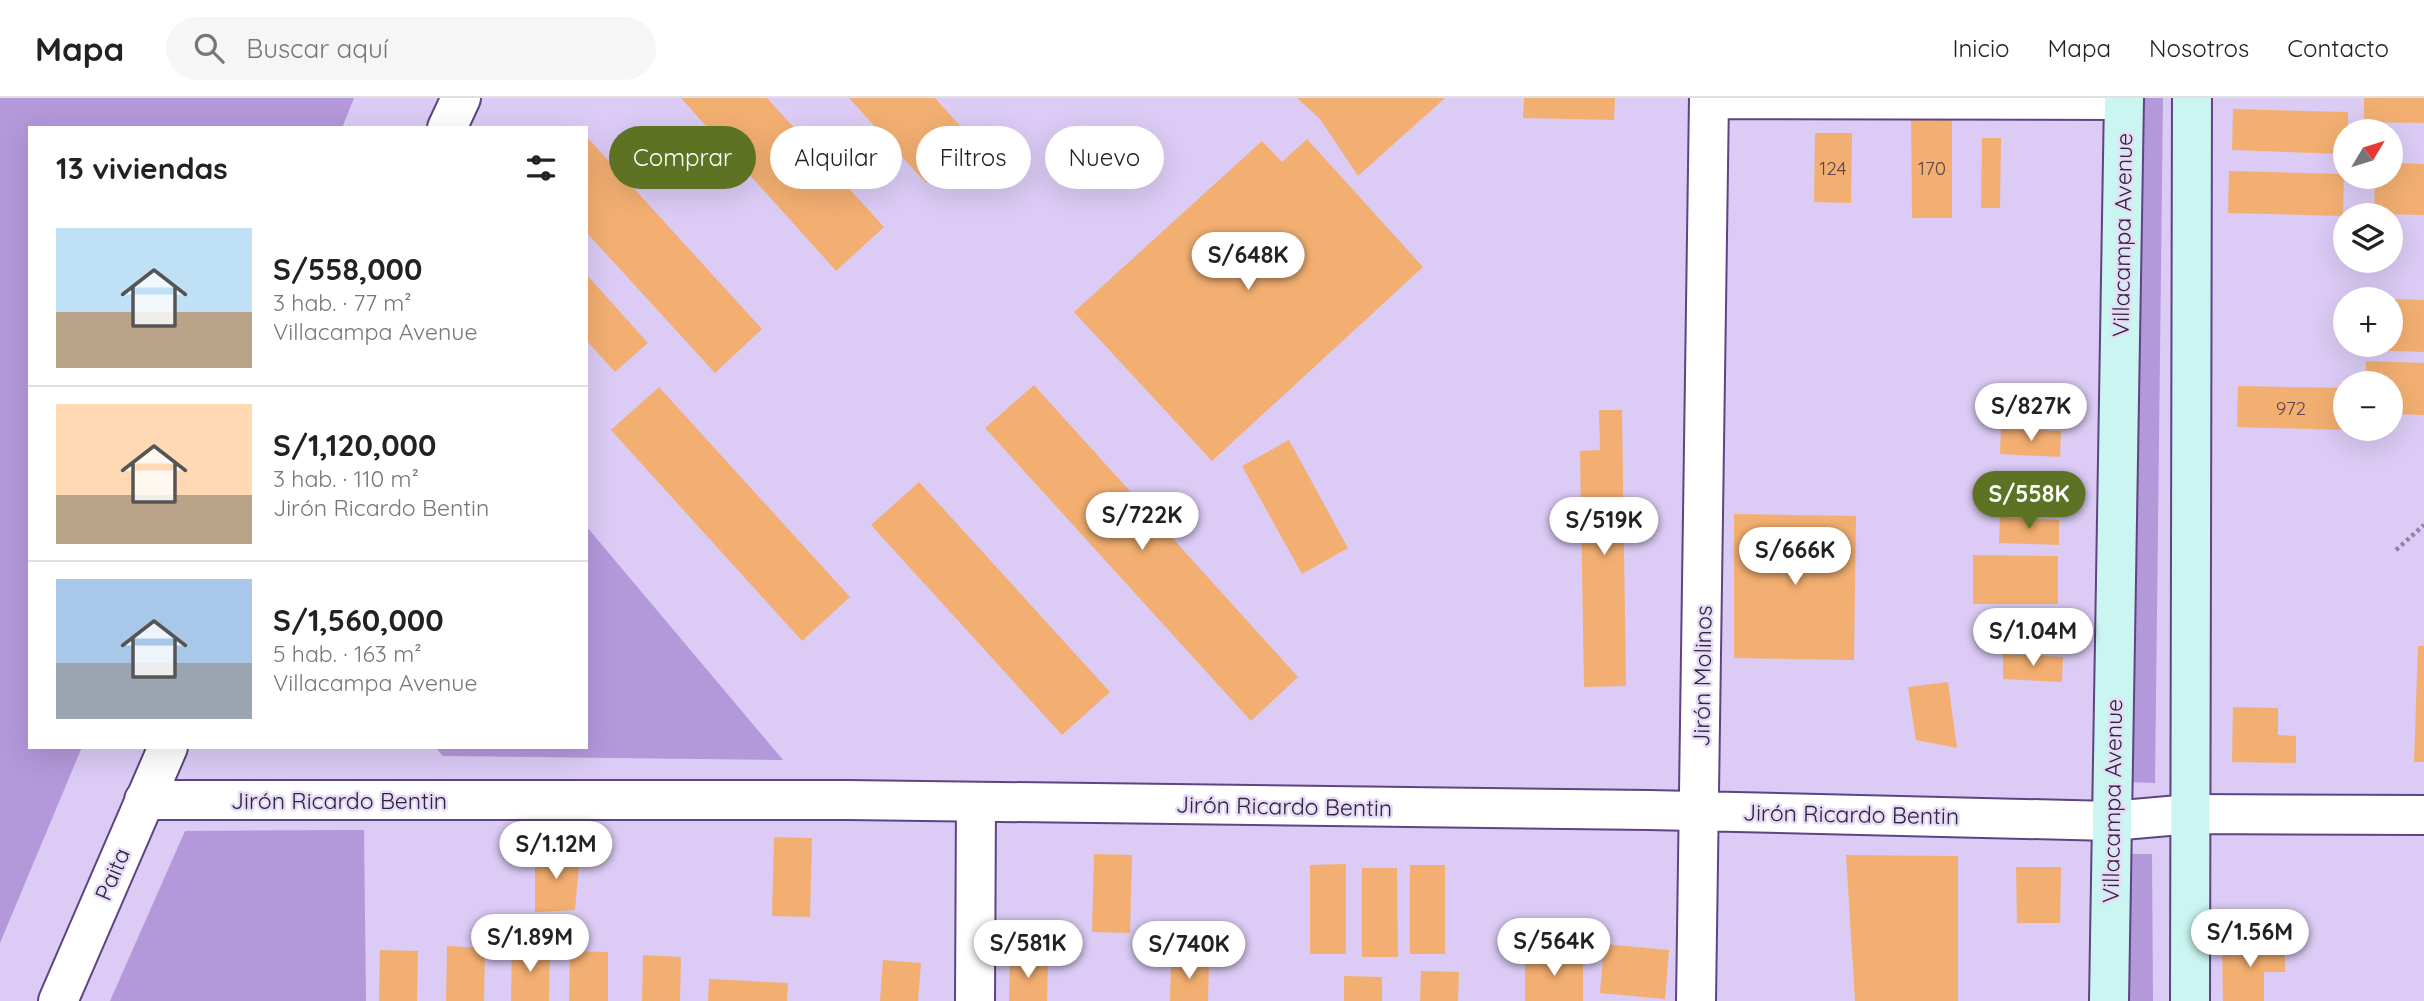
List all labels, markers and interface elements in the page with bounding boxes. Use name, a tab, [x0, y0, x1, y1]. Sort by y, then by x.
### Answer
search box	[166, 17, 656, 80]
text: Mapa	[35, 28, 124, 69]
icon: search	[190, 29, 228, 67]
text: Buscar aquí	[246, 32, 388, 65]
text: Inicio	[1952, 33, 2010, 63]
text: Mapa	[2048, 33, 2111, 63]
text: Nosotros	[2149, 33, 2249, 63]
text: Contacto	[2287, 33, 2389, 63]
north arrow	[2333, 119, 2403, 189]
map controls	[2333, 119, 2403, 441]
chip: Comprar	[609, 126, 756, 189]
chip: Alquilar	[770, 126, 902, 189]
chip: Filtros	[916, 126, 1031, 189]
chip: Nuevo	[1045, 126, 1164, 189]
street label: Villacampa Avenue	[2106, 133, 2138, 337]
text: 13 viviendas	[56, 149, 228, 187]
icon: filters	[522, 149, 560, 187]
house number: 124	[1819, 156, 1847, 180]
house number: 170	[1918, 156, 1946, 180]
button: layers	[2333, 203, 2403, 273]
pin: S/648K	[1191, 232, 1305, 292]
text: S/648K	[1208, 240, 1288, 269]
text: S/558,000	[273, 250, 422, 288]
icon: home	[112, 256, 196, 340]
button: +	[2333, 287, 2403, 357]
text: 3 hab. · 77 m²	[273, 288, 412, 317]
text: Villacampa Avenue	[273, 317, 477, 346]
button: −	[2333, 371, 2403, 441]
pin: S/827K	[1974, 384, 2088, 443]
text: S/827K	[1991, 391, 2071, 420]
house number: 972	[2276, 396, 2306, 420]
text: S/1,120,000	[273, 426, 436, 464]
icon: home	[112, 432, 196, 516]
text: 3 hab. · 110 m²	[273, 464, 419, 493]
pin: S/558K	[1972, 472, 2086, 531]
text: S/558K	[1989, 479, 2069, 508]
pin: S/722K	[1085, 492, 1199, 552]
text: Jirón Ricardo Bentin	[273, 493, 489, 522]
pin: S/519K	[1547, 498, 1661, 557]
text: S/722K	[1102, 500, 1182, 529]
text: S/519K	[1565, 505, 1643, 534]
pin: S/666K	[1738, 528, 1852, 587]
text: S/666K	[1755, 535, 1835, 564]
text: S/1,560,000	[273, 601, 444, 639]
street label: Jirón Molinos	[1686, 605, 1718, 747]
icon: home	[112, 607, 196, 691]
pin: S/1.04M	[1968, 608, 2098, 668]
text: S/1.04M	[1989, 616, 2077, 645]
text: 5 hab. · 163 m²	[273, 639, 421, 668]
text: Villacampa Avenue	[273, 668, 477, 697]
street label: Villacampa Avenue	[2096, 699, 2128, 903]
street label: Jirón Ricardo Bentin	[231, 786, 447, 815]
street label: Jirón Ricardo Bentin	[1176, 790, 1392, 822]
street label: Jirón Ricardo Bentin	[1743, 798, 1959, 830]
pin: S/1.12M	[491, 822, 621, 881]
text: S/1.12M	[515, 829, 597, 858]
street label: Paita	[88, 843, 136, 905]
pin: S/1.56M	[2185, 910, 2315, 969]
pin: S/1.89M	[465, 914, 595, 974]
text: S/1.56M	[2207, 917, 2293, 946]
pin: S/564K	[1497, 918, 1611, 978]
pin: S/581K	[971, 920, 1085, 980]
text: S/1.89M	[487, 922, 573, 951]
pin: S/740K	[1132, 922, 1246, 981]
text: S/564K	[1513, 926, 1595, 955]
text: S/581K	[990, 928, 1066, 957]
text: S/740K	[1148, 929, 1230, 958]

